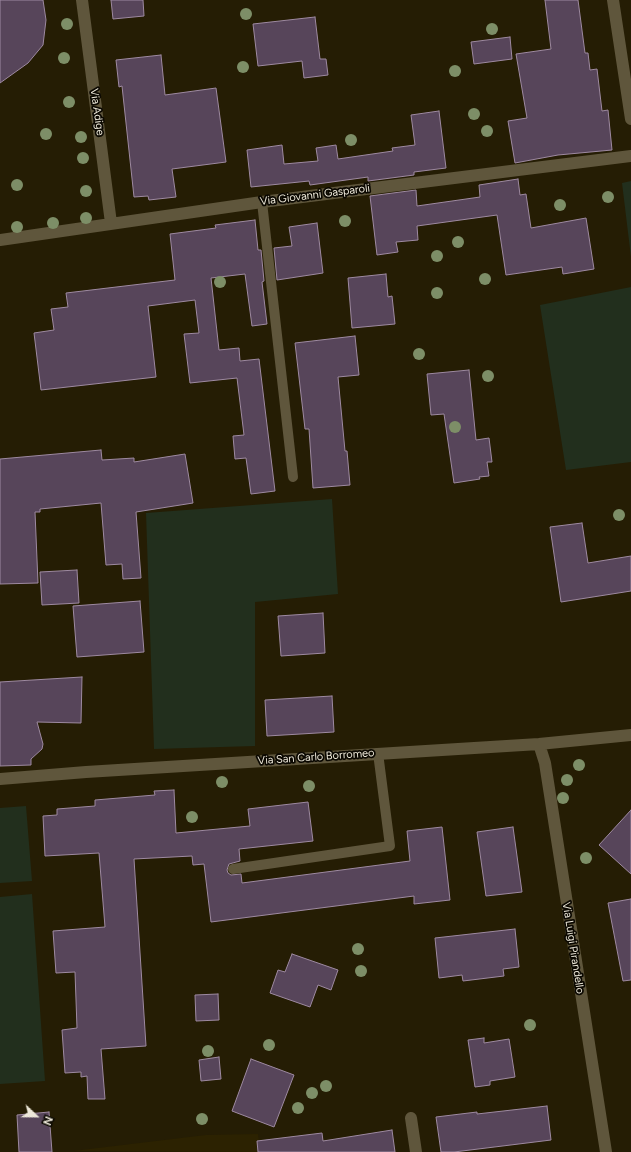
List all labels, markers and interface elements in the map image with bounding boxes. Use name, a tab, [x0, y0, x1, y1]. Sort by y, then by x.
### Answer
street label: Via Adige	[87, 88, 107, 136]
street label: Via Giovanni Gasparoli	[259, 182, 371, 208]
street label: Via San Carlo Borromeo	[257, 746, 375, 768]
street label: Via Luigi Pirandello	[559, 901, 587, 995]
north arrow	[16, 1096, 56, 1136]
text: N	[40, 1114, 55, 1127]

